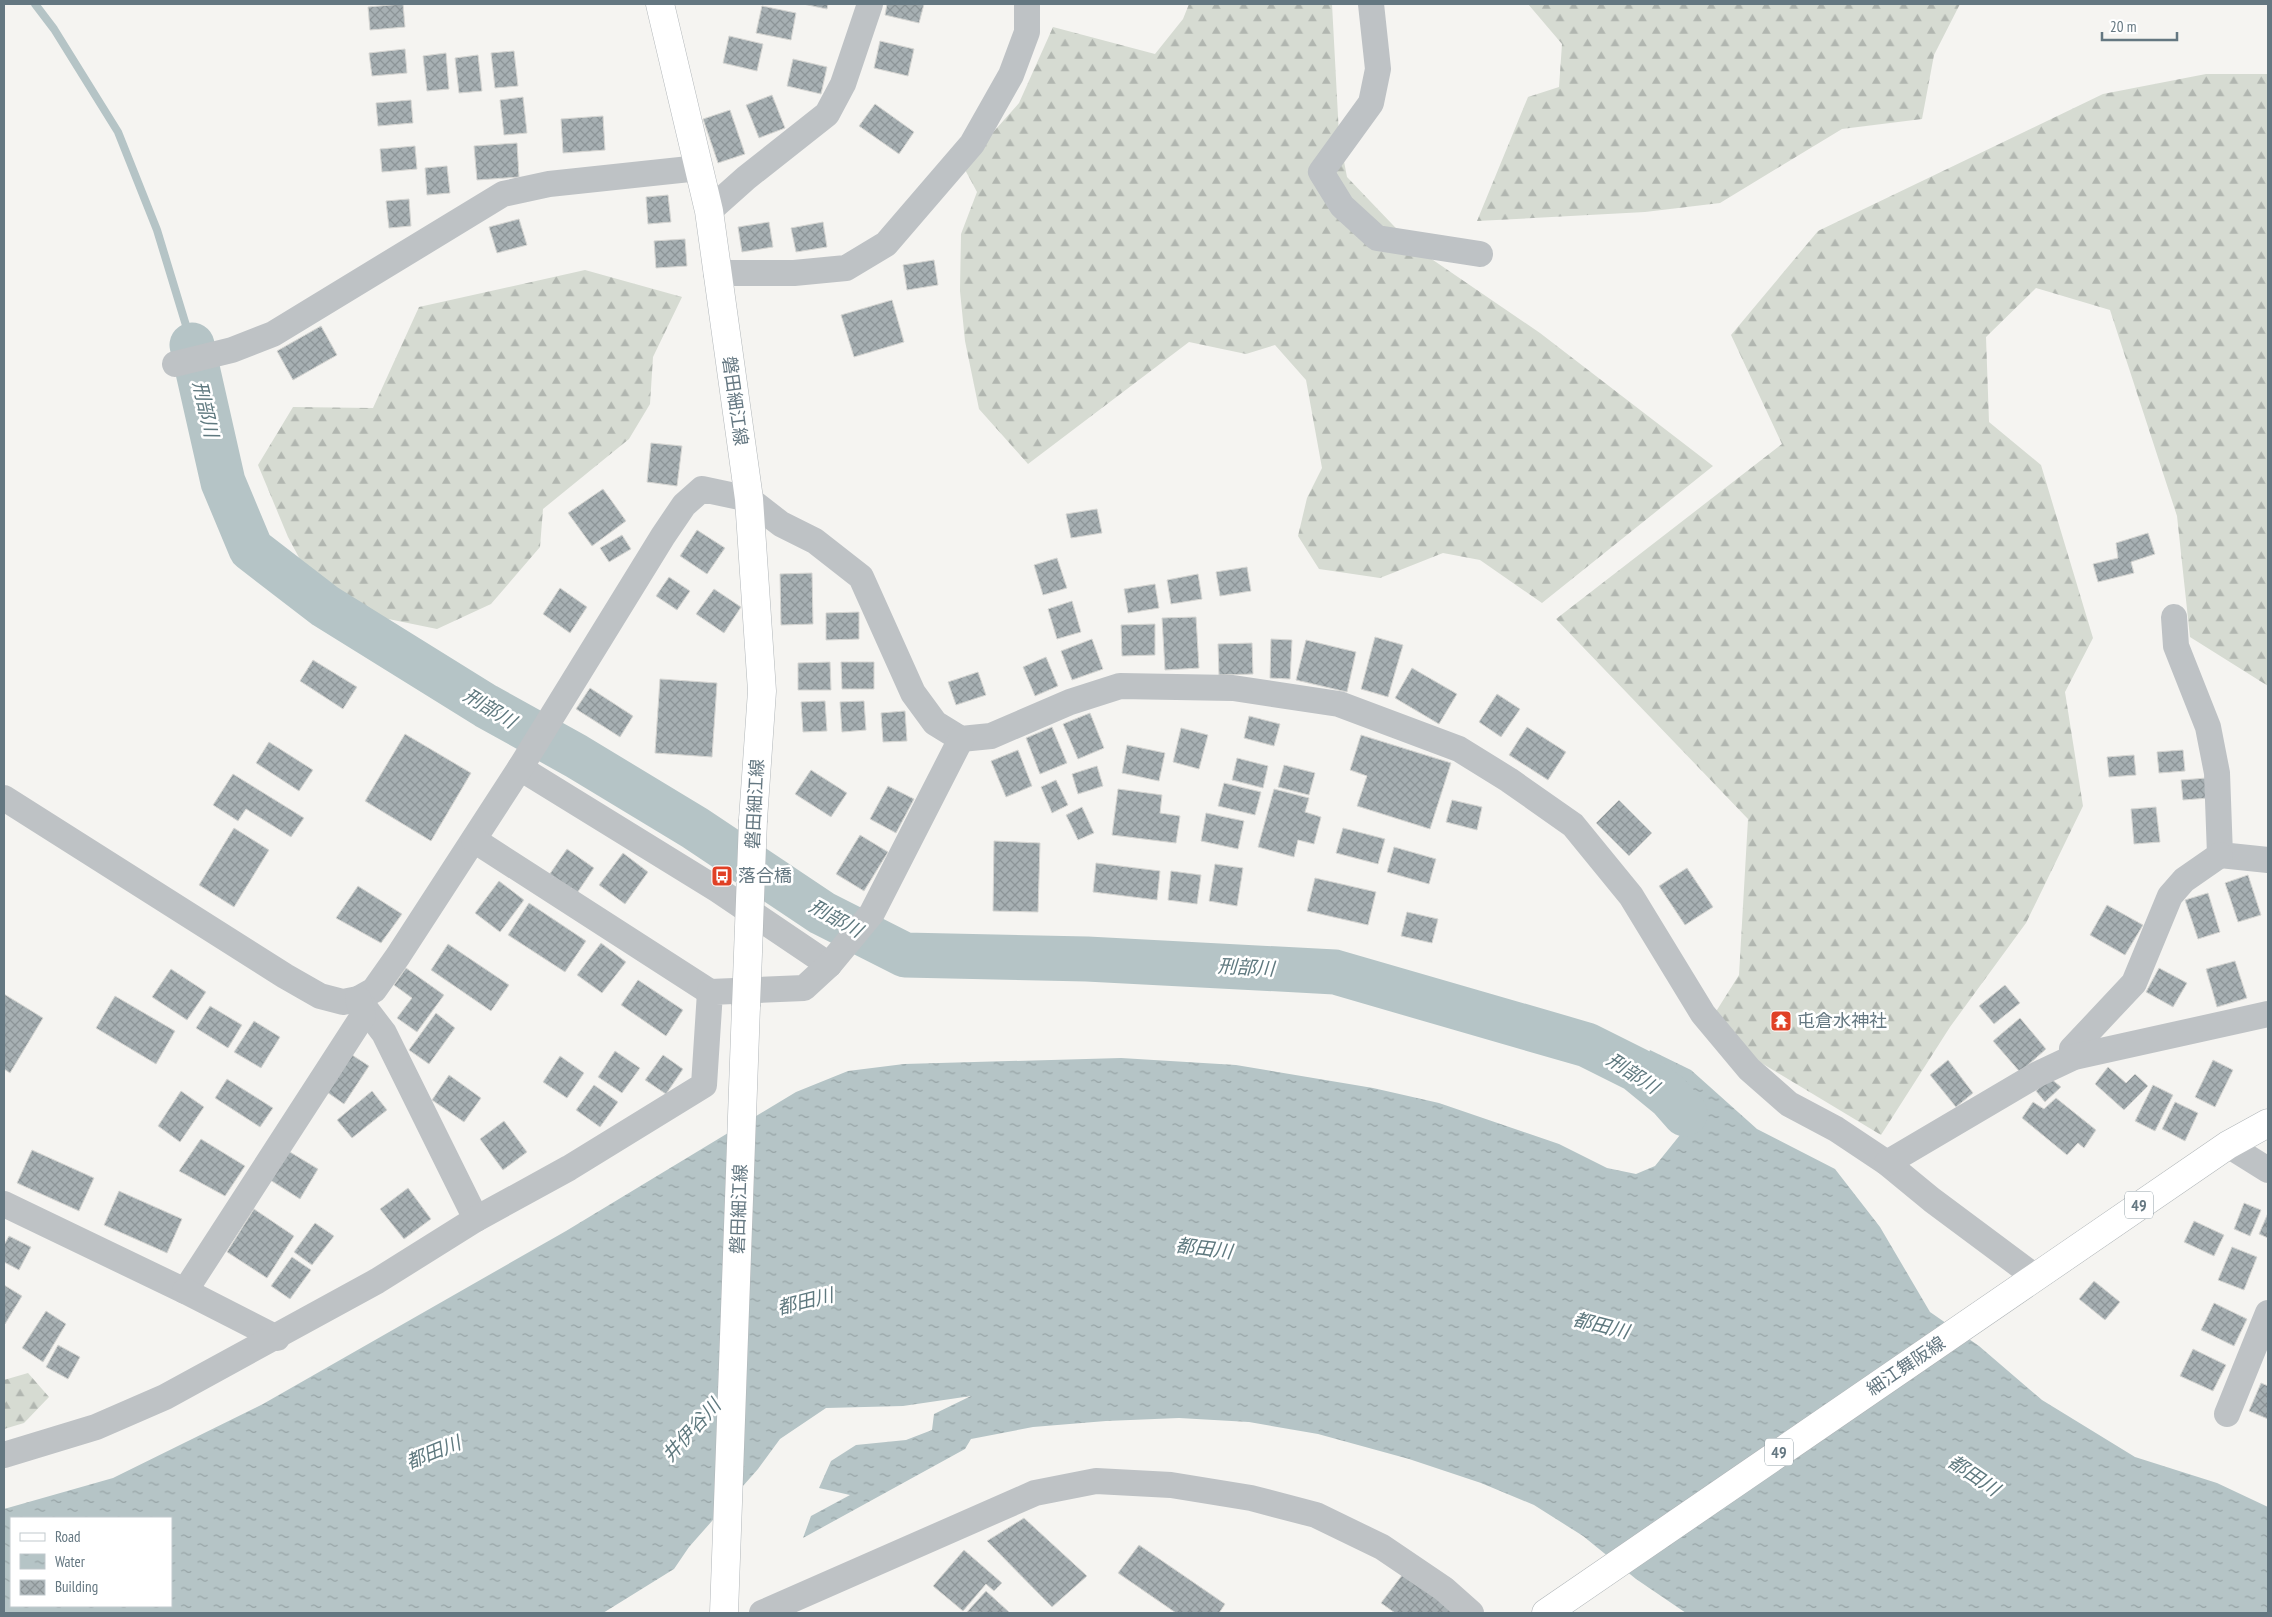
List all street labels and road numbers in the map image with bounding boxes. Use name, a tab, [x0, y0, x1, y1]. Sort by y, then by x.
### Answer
street label: 磐田細江線	[718, 355, 753, 447]
street label: 磐田細江線	[741, 758, 768, 850]
street label: 磐田細江線	[725, 1164, 752, 1254]
road number: 49	[2125, 1192, 2153, 1218]
street label: 細江舞阪線	[1862, 1331, 1949, 1400]
road number: 49	[1765, 1438, 1793, 1465]

